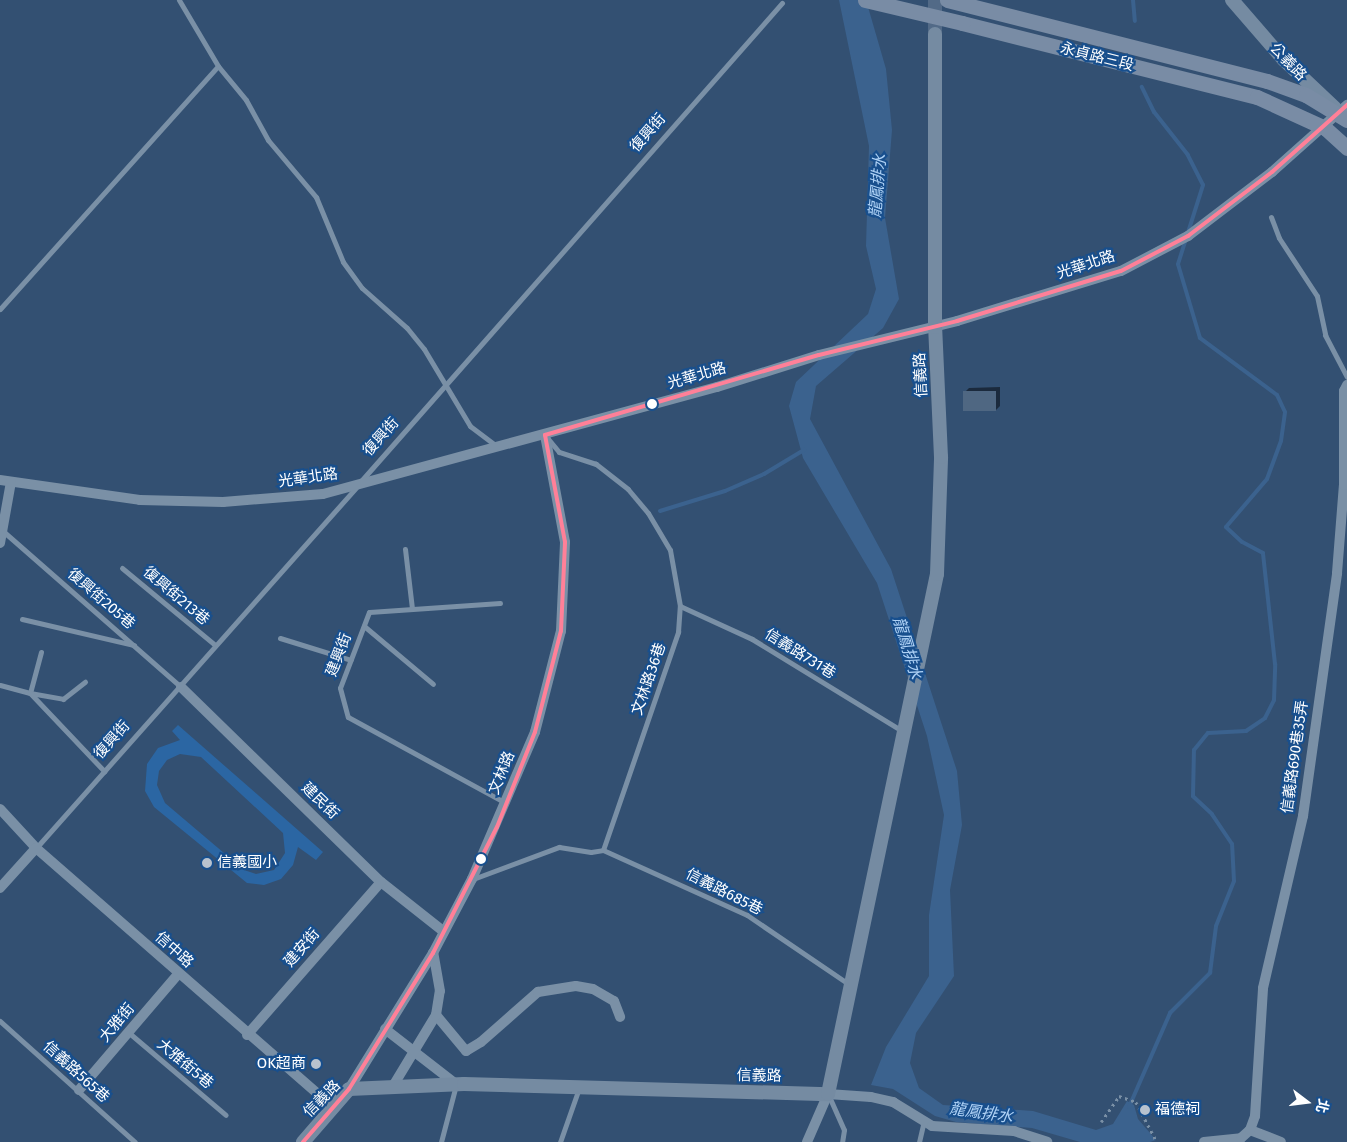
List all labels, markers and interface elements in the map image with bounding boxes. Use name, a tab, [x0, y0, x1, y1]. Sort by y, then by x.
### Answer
street label: 永貞路三段	[1058, 39, 1136, 75]
street label: 公義路	[1266, 40, 1310, 84]
street label: 復興街	[626, 110, 670, 156]
water label: 龍鳳排水	[866, 153, 890, 219]
street label: 光華北路	[1055, 247, 1117, 283]
street label: 信義路	[911, 352, 931, 398]
street label: 光華北路	[666, 359, 728, 393]
unlabelled marker	[647, 399, 657, 409]
street label: 復興街	[359, 414, 403, 460]
street label: 光華北路	[277, 465, 339, 491]
street label: 復興街213巷	[139, 563, 213, 629]
street label: 復興街205巷	[64, 565, 138, 633]
water label: 龍鳳排水	[888, 615, 926, 681]
street label: 信義路731巷	[761, 625, 839, 683]
street label: 建興街	[323, 631, 355, 679]
street label: 文林路36巷	[628, 640, 670, 718]
street label: 信義路690巷35弄	[1278, 699, 1312, 815]
street label: 復興街	[90, 717, 134, 763]
street label: 文林路	[485, 749, 519, 797]
street label: 建民街	[298, 779, 342, 823]
place label: 信義國小	[217, 854, 277, 872]
unlabelled marker	[476, 854, 486, 864]
marker: 信義國小	[201, 857, 213, 869]
street label: 信義路685巷	[683, 865, 765, 919]
street label: 建安街	[280, 925, 324, 971]
street label: 信中路	[151, 928, 197, 972]
street label: 大雅街	[96, 1000, 138, 1046]
street label: 大雅街5巷	[153, 1035, 217, 1093]
street label: 信義路565巷	[39, 1038, 113, 1106]
place label: OK超商	[257, 1055, 306, 1073]
marker: OK超商	[310, 1058, 322, 1070]
street label: 信義路	[736, 1067, 782, 1085]
street label: 信義路	[300, 1077, 344, 1121]
north arrow	[1282, 1077, 1332, 1127]
text: 北	[1312, 1097, 1332, 1115]
water label: 龍鳳排水	[948, 1099, 1014, 1127]
place label: 福德祠	[1155, 1101, 1200, 1119]
marker: 福德祠	[1139, 1104, 1151, 1116]

